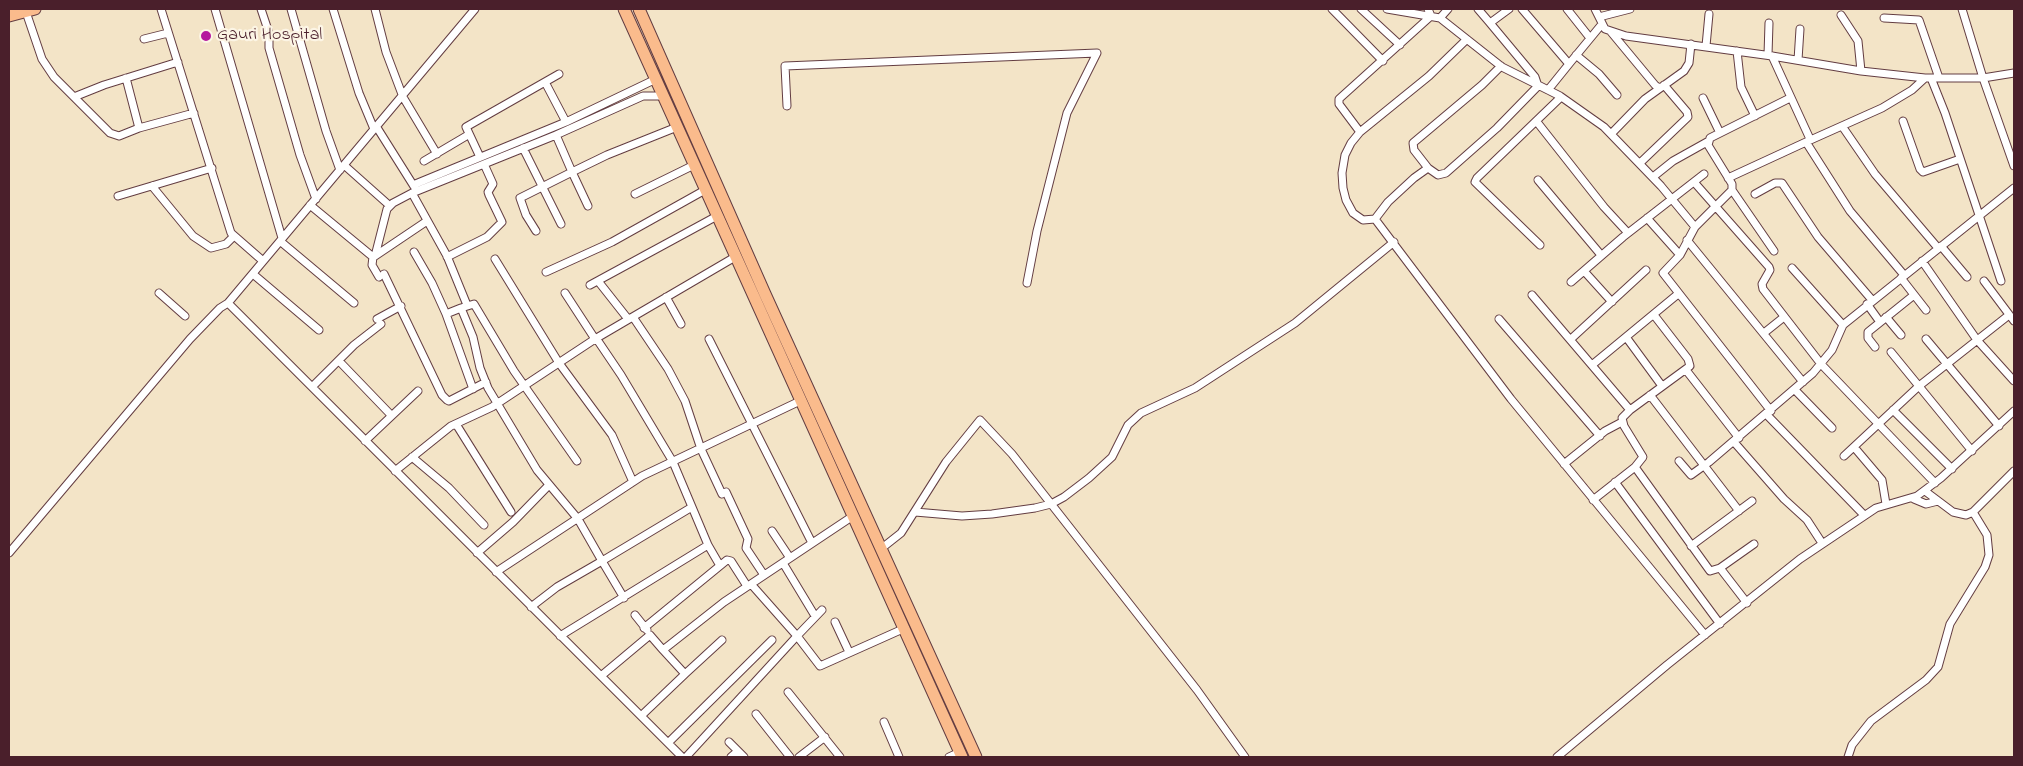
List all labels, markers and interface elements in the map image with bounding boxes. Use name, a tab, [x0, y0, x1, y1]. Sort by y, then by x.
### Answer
place label: Gauri Hospital	[217, 25, 322, 47]
marker: Gauri Hospital	[199, 29, 213, 43]

